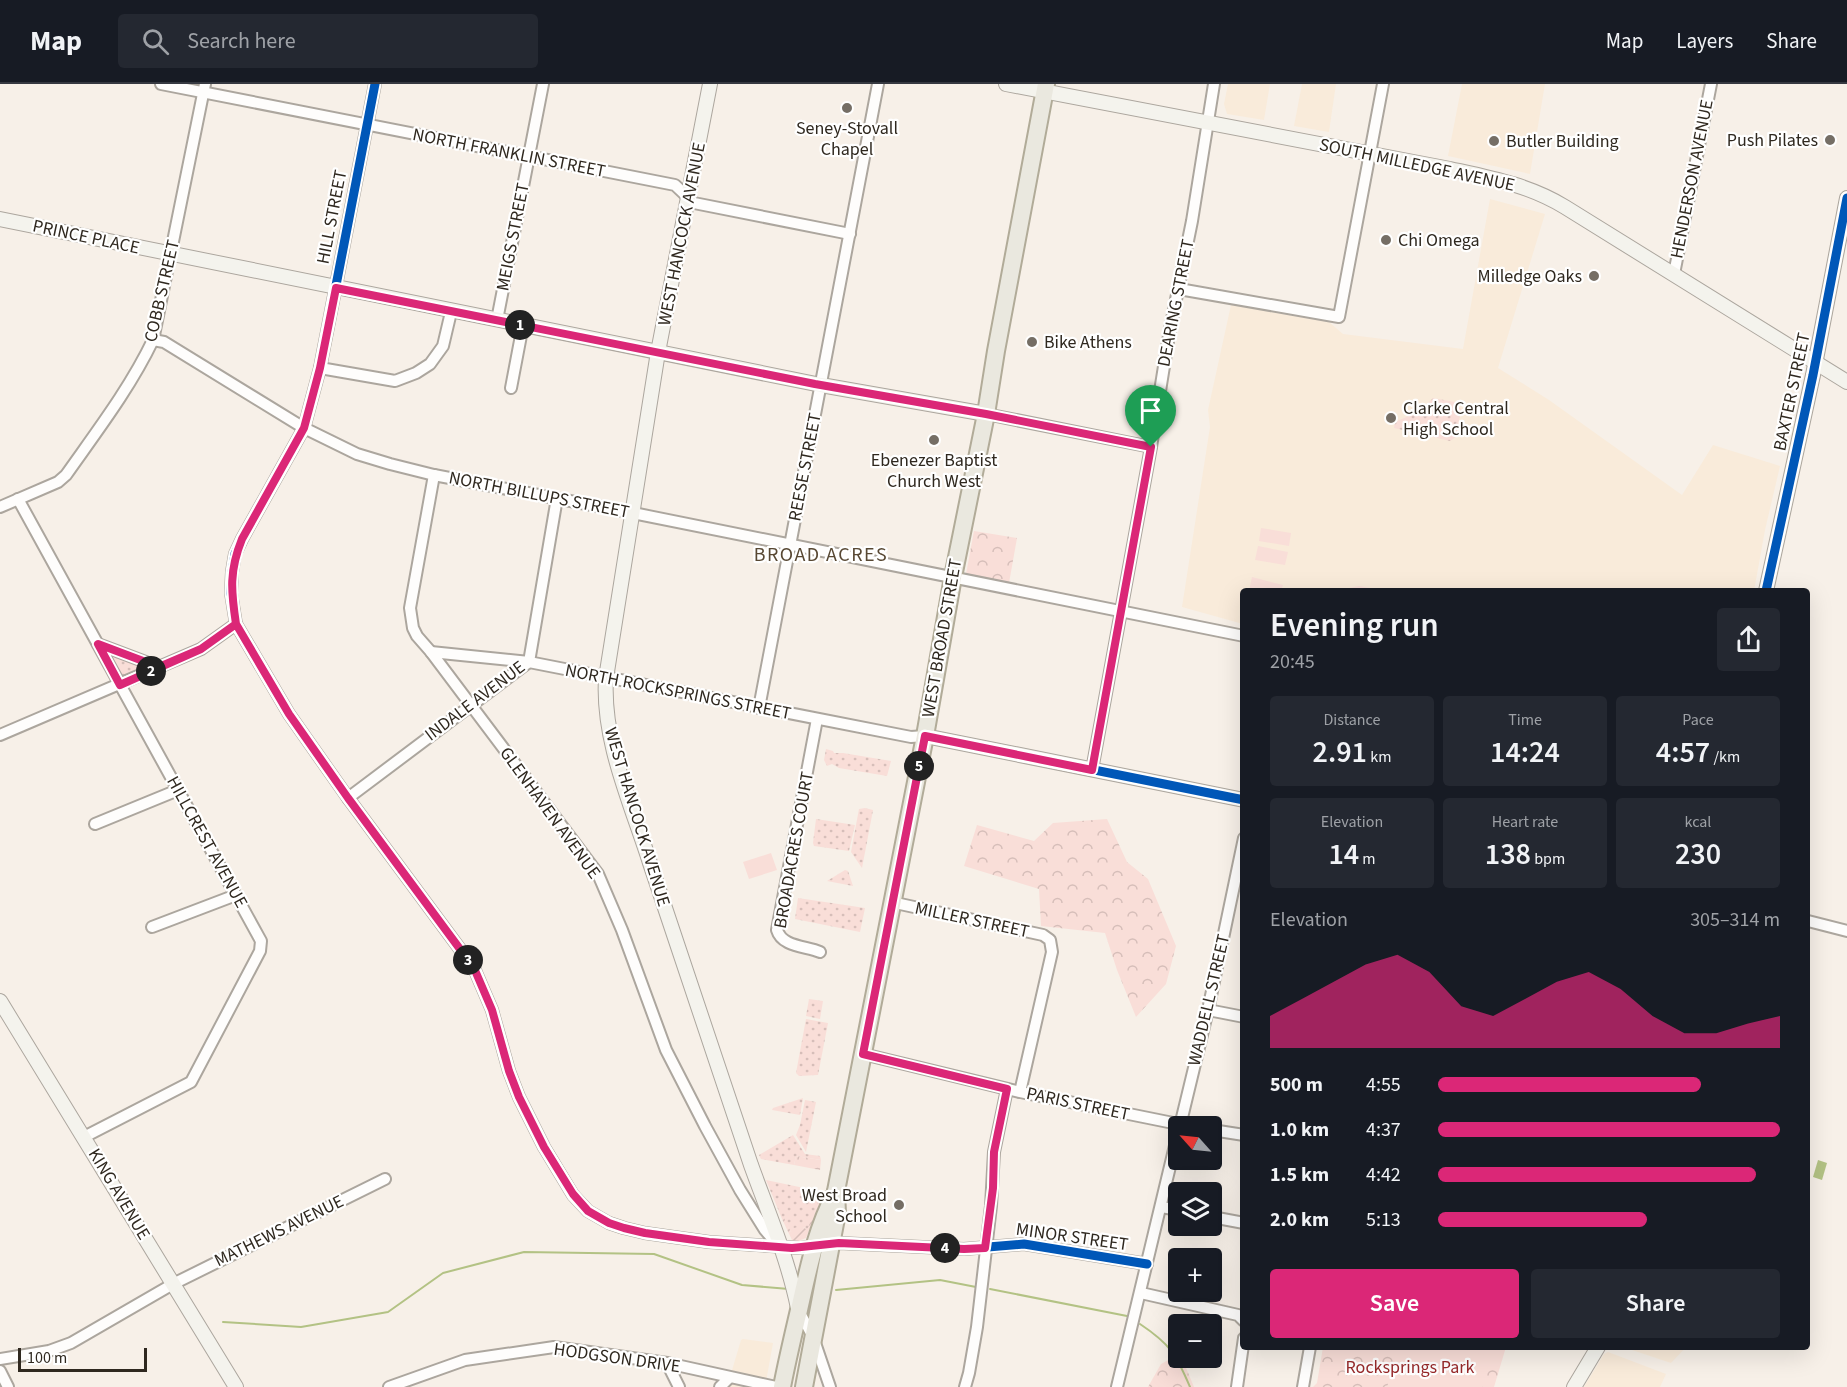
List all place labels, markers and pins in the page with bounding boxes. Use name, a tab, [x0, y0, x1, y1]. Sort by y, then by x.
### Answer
marker: Seney-Stovall Chapel	[840, 101, 854, 115]
place label: Seney-Stovall Chapel	[796, 116, 898, 162]
place label: Push Pilates	[1727, 128, 1818, 153]
place label: Butler Building	[1506, 129, 1619, 154]
marker: Push Pilates	[1823, 133, 1837, 147]
marker: Butler Building	[1487, 134, 1501, 148]
place label: Chi Omega	[1398, 228, 1480, 253]
marker: Chi Omega	[1379, 233, 1393, 247]
place label: Milledge Oaks	[1478, 264, 1582, 289]
marker: Milledge Oaks	[1587, 269, 1601, 283]
pin: 1	[505, 310, 535, 340]
place label: Bike Athens	[1044, 330, 1132, 355]
marker: Bike Athens	[1025, 335, 1039, 349]
pin	[1125, 385, 1176, 447]
place label: Clarke Central High School	[1403, 396, 1509, 442]
marker: Clarke Central High School	[1384, 411, 1398, 425]
marker: Ebenezer Baptist Church West	[927, 433, 941, 447]
place label: Ebenezer Baptist Church West	[871, 448, 997, 494]
pin: 2	[136, 656, 166, 686]
pin: 5	[904, 751, 934, 781]
pin: 3	[453, 945, 483, 975]
place label: West Broad School	[802, 1183, 887, 1229]
marker: West Broad School	[892, 1198, 906, 1212]
pin: 4	[930, 1233, 960, 1263]

